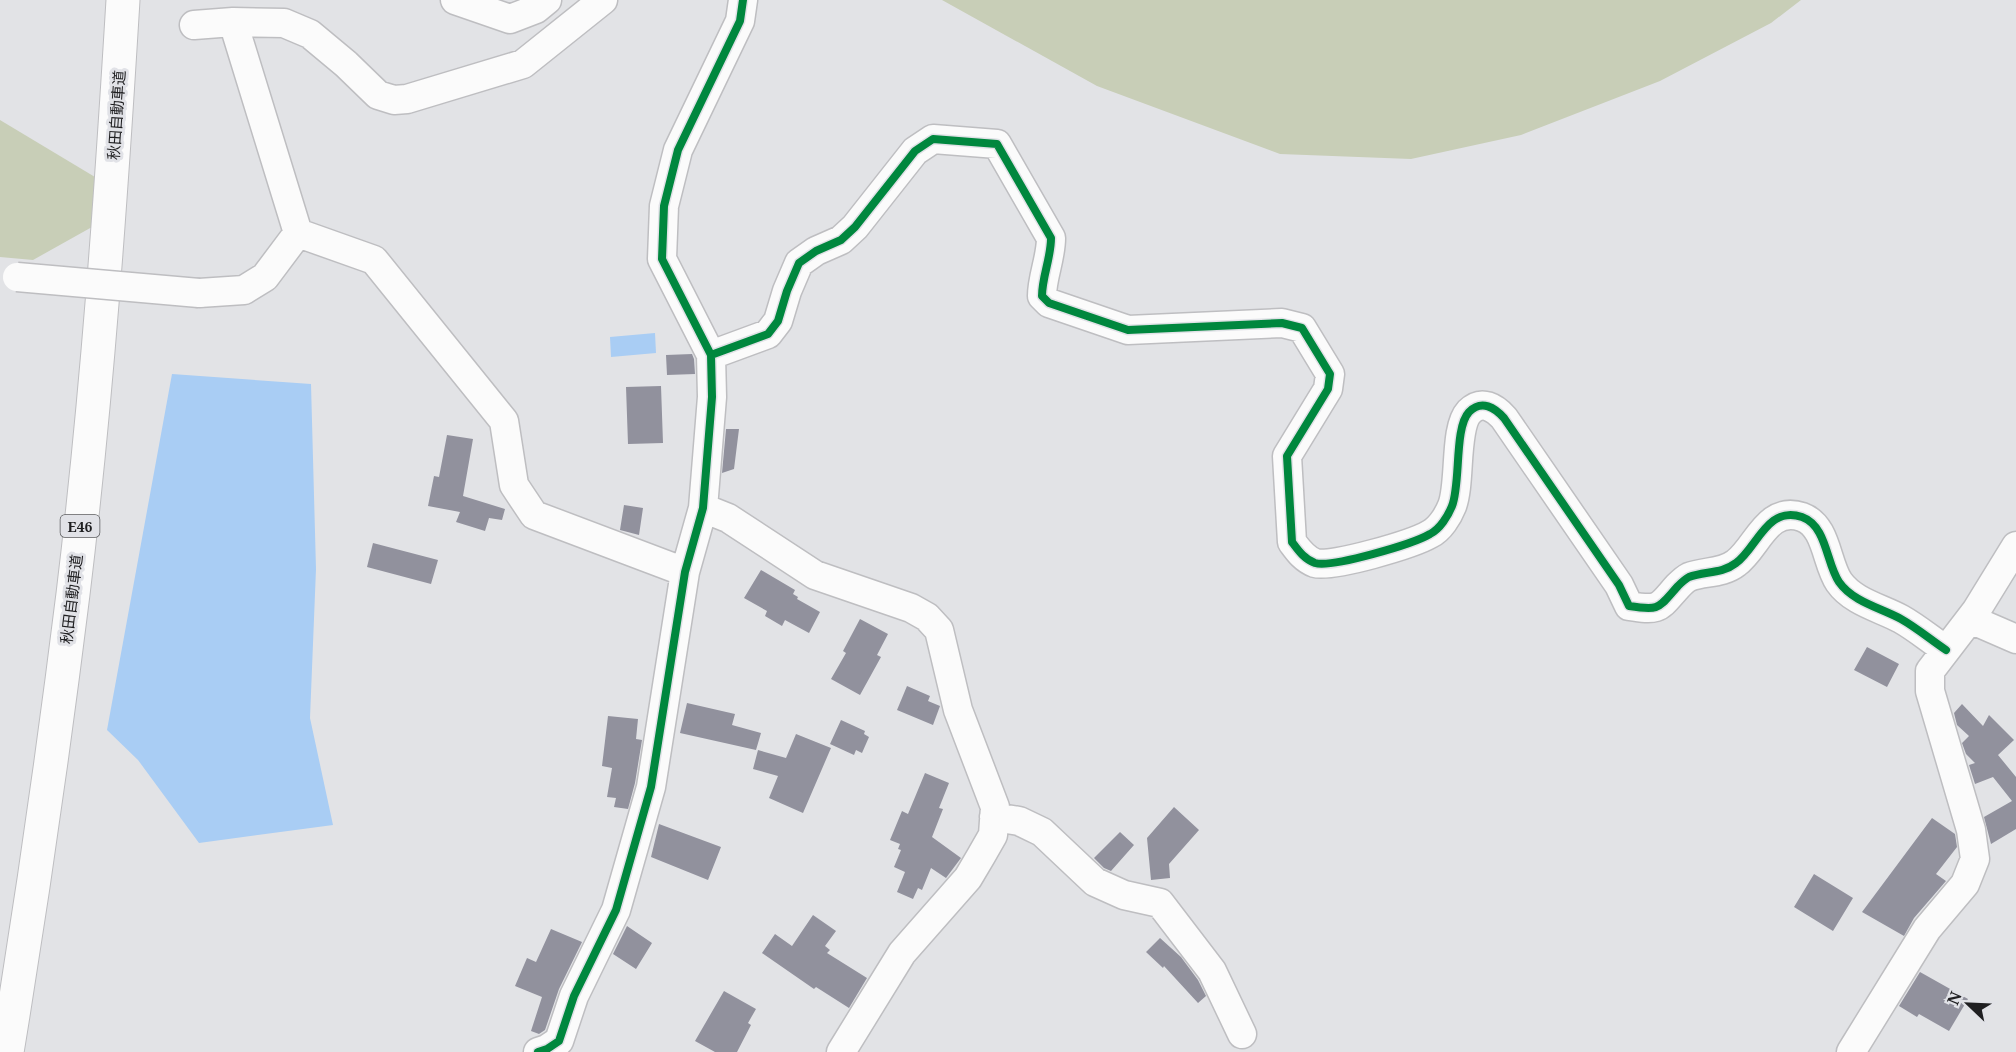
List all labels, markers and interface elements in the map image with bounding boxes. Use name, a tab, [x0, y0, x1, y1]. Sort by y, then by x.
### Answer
street label: 秋田自動車道	[103, 69, 129, 161]
road number: E46	[60, 515, 100, 537]
street label: 秋田自動車道	[56, 553, 86, 645]
north arrow	[1938, 974, 1998, 1034]
text: N	[1942, 988, 1967, 1008]

